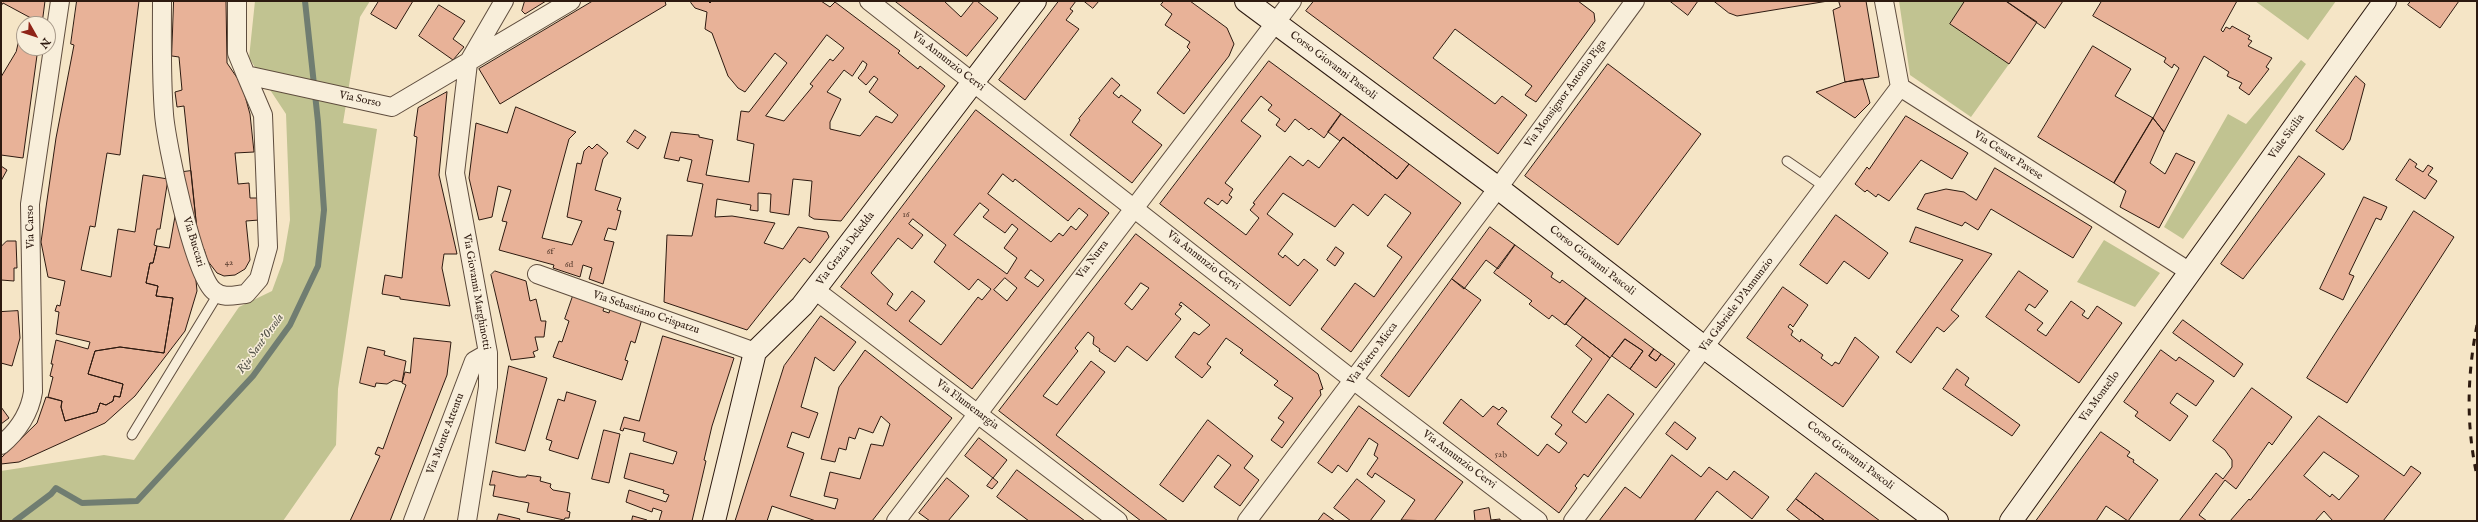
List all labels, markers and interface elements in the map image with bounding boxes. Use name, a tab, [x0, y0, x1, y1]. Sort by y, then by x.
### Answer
north arrow	[16, 16, 56, 56]
street label: Via Annunzio Cervi	[909, 29, 987, 95]
street label: Corso Giovanni Pascoli	[1287, 29, 1379, 103]
text: N	[36, 35, 53, 51]
street label: Via Monsignor Antonio Piga	[1522, 37, 1610, 151]
street label: Via Sorso	[338, 89, 382, 111]
street label: Viale Sicilia	[2266, 112, 2308, 162]
street label: Via Cesare Pavese	[1971, 129, 2045, 183]
street label: Via Carso	[24, 205, 38, 249]
street label: Via Grazia Deledda	[814, 210, 878, 288]
house number: 16	[902, 210, 910, 220]
street label: Via Buccari	[179, 215, 207, 269]
street label: Corso Giovanni Pascoli	[1546, 223, 1638, 299]
street label: Via Annunzio Cervi	[1164, 228, 1242, 294]
street label: Via Giovanni Marghinotti	[459, 233, 493, 351]
street label: Via Nurra	[1074, 238, 1112, 282]
house number: 6f	[546, 247, 554, 257]
street label: Via Gabriele D'Annunzio	[1697, 255, 1777, 355]
house number: 42	[225, 258, 233, 268]
house number: 6d	[565, 260, 573, 270]
street label: Via Sebastiano Crispatzu	[591, 289, 701, 337]
water label: Riu Sant'Orsola	[234, 311, 288, 377]
street label: Via Pietro Micca	[1345, 320, 1401, 388]
street label: Via Montello	[2077, 369, 2123, 425]
street label: Via Flumenargia	[933, 377, 1001, 433]
street label: Via Monte Attentu	[424, 392, 468, 476]
street label: Corso Giovanni Pascoli	[1804, 419, 1896, 493]
street label: Via Annunzio Cervi	[1419, 428, 1499, 492]
house number: 52b	[1495, 450, 1507, 460]

